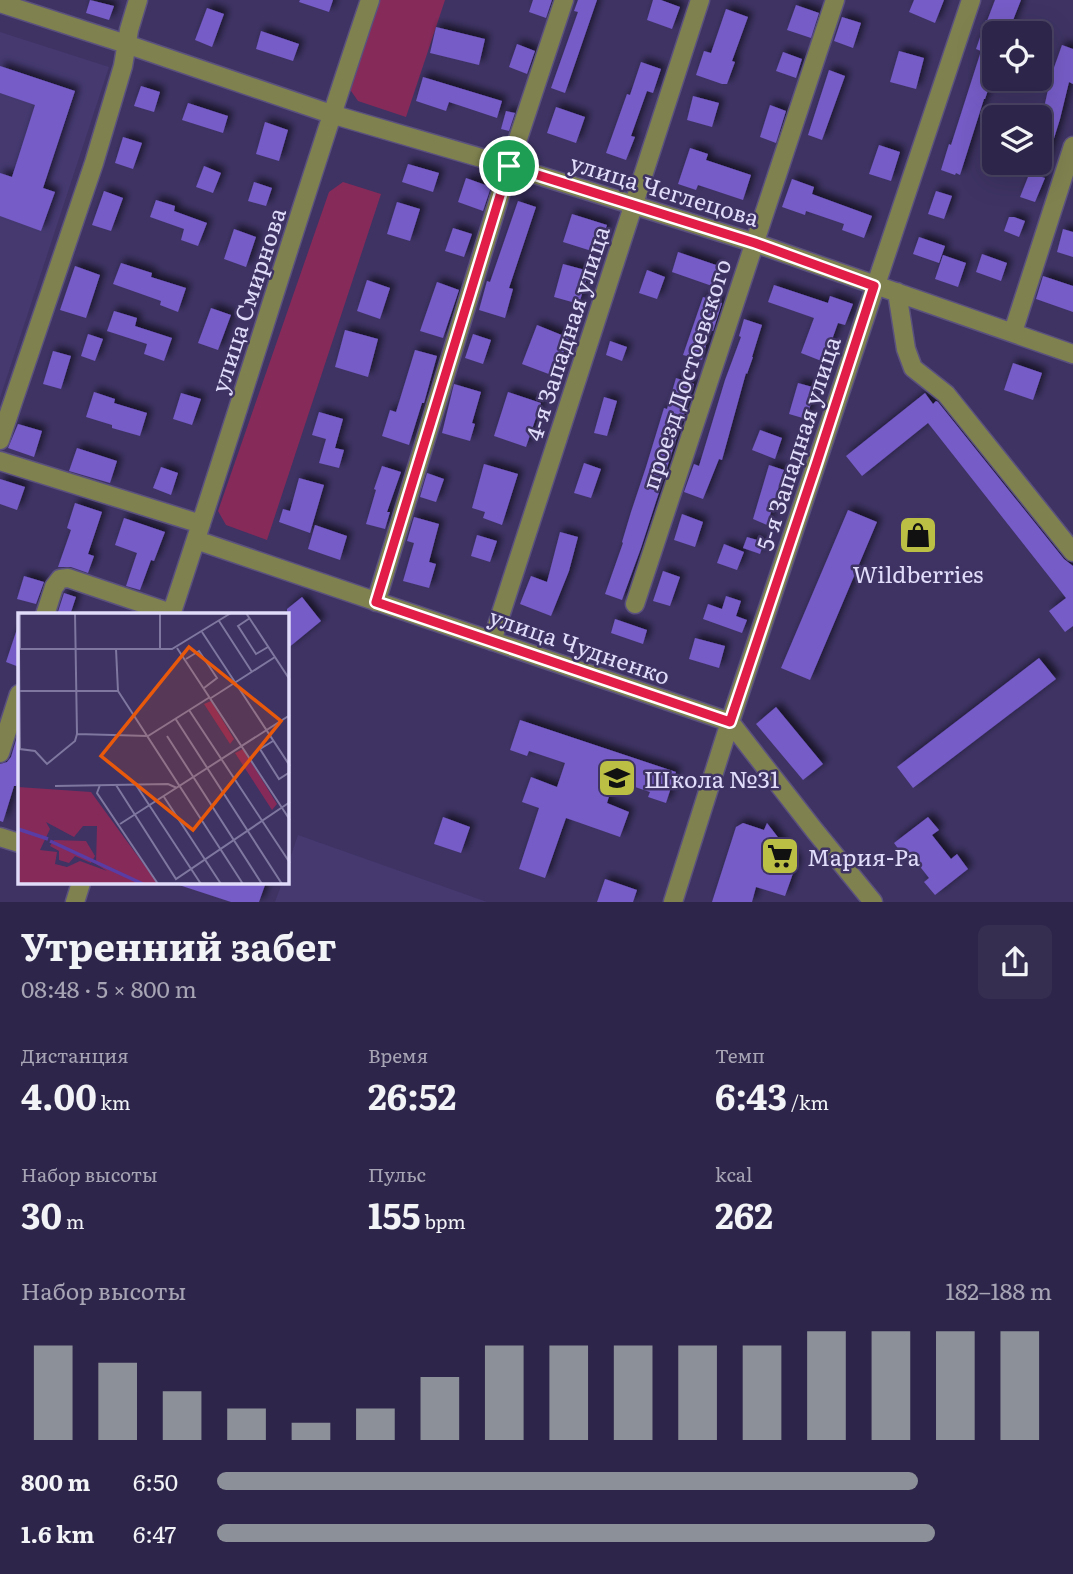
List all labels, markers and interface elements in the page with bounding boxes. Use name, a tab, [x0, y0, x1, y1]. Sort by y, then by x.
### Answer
map controls	[982, 21, 1052, 175]
button: locate	[982, 21, 1052, 91]
button: layers	[982, 105, 1052, 175]
pin	[479, 136, 539, 196]
street label: улица Чеглецова	[566, 144, 764, 234]
icon: arrive	[490, 147, 528, 185]
street label: улица Смирнова	[201, 202, 293, 397]
street label: 4-я Западная улица	[515, 221, 617, 445]
street label: проезд Достоевского	[632, 254, 738, 494]
street label: 5-я Западная улица	[746, 331, 848, 554]
shop icon: Wildberries	[897, 514, 939, 556]
place label: Wildberries	[853, 556, 983, 590]
street label: улица Чудненко	[485, 598, 675, 692]
inset map	[18, 613, 289, 884]
school or university icon: Школа №31	[596, 757, 638, 799]
place label: Школа №31	[644, 761, 779, 795]
supermarket icon: Мария-Ра	[759, 835, 801, 877]
place label: Мария-Ра	[807, 839, 920, 873]
text: Утренний забег	[21, 916, 337, 973]
button: share	[978, 925, 1052, 999]
text: 08:48 · 5 × 800 m	[21, 971, 197, 1005]
text: Дистанция	[21, 1041, 129, 1069]
text: Время	[368, 1041, 428, 1069]
text: Темп	[715, 1041, 765, 1069]
text: 4.00	[21, 1069, 97, 1121]
text: 26:52	[368, 1069, 456, 1121]
text: 6:43	[715, 1069, 787, 1121]
text: km	[97, 1088, 130, 1116]
text: /km	[787, 1088, 829, 1116]
text: Набор высоты	[21, 1160, 158, 1188]
text: Пульс	[368, 1160, 426, 1188]
text: kcal	[715, 1160, 752, 1188]
text: 30	[21, 1188, 62, 1240]
text: 155	[368, 1188, 421, 1240]
text: 262	[715, 1188, 773, 1240]
text: m	[62, 1207, 84, 1235]
text: bpm	[421, 1207, 466, 1235]
text: Набор высоты	[21, 1273, 186, 1307]
text: 182–188 m	[946, 1273, 1052, 1307]
text: 800 m	[21, 1464, 90, 1498]
text: 6:50	[133, 1464, 178, 1498]
text: 1.6 km	[21, 1516, 94, 1550]
text: 6:47	[133, 1516, 176, 1550]

